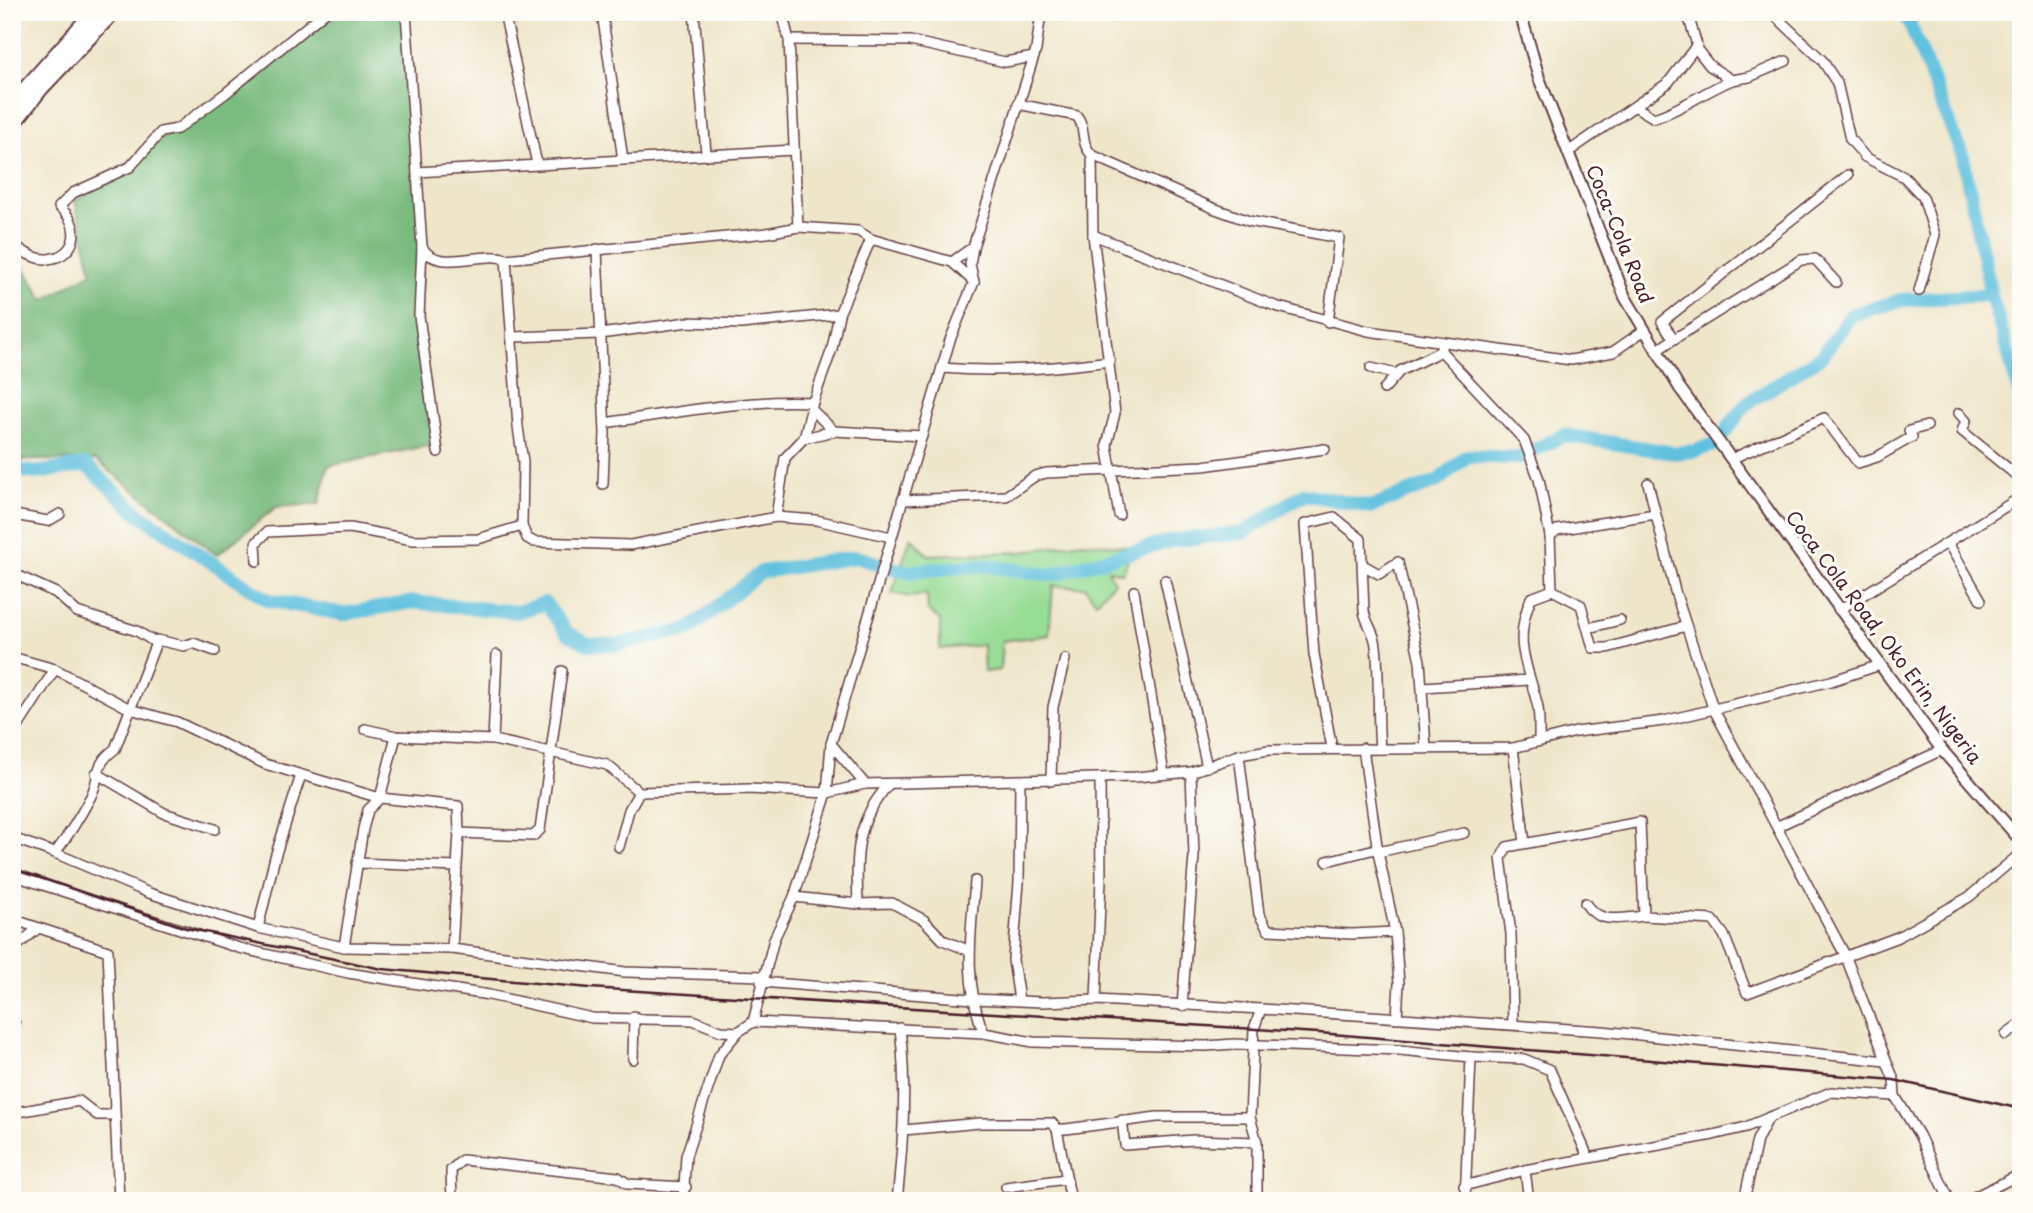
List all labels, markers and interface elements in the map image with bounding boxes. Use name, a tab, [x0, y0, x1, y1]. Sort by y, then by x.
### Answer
street label: Coca-Cola Road	[1580, 160, 1662, 307]
street label: Coca Cola Road, Oko Erin, Nigeria	[1780, 504, 1990, 769]

